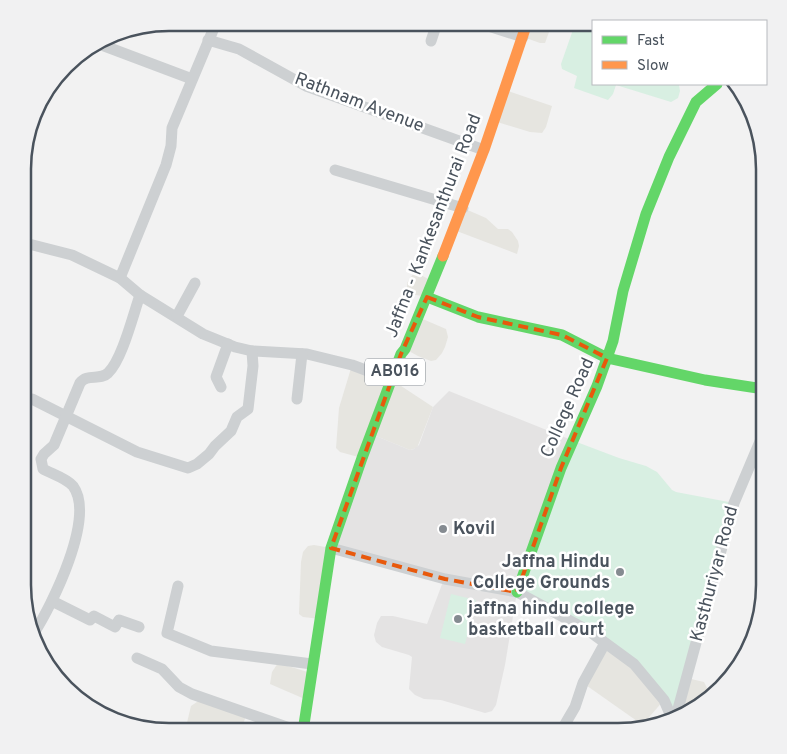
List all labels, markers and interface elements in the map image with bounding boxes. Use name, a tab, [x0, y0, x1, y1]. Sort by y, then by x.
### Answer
legend	[592, 20, 767, 85]
text: Fast	[637, 32, 665, 51]
text: Slow	[637, 57, 669, 76]
street label: Rathnam Avenue	[291, 68, 427, 138]
street label: Jaffna - Kankesanthurai Road	[381, 111, 487, 341]
street label: College Road	[536, 355, 600, 461]
road number: AB016	[365, 358, 425, 386]
street label: Kasthuriyar Road	[686, 504, 744, 644]
place label: Kovil	[453, 518, 495, 541]
marker: Kovil	[437, 523, 449, 535]
place label: Jaffna Hindu College Grounds	[473, 551, 610, 595]
marker: Jaffna Hindu College Grounds	[614, 566, 626, 578]
place label: jaffna hindu college basketball court	[466, 598, 635, 642]
marker: jaffna hindu college basketball court	[452, 613, 464, 625]

